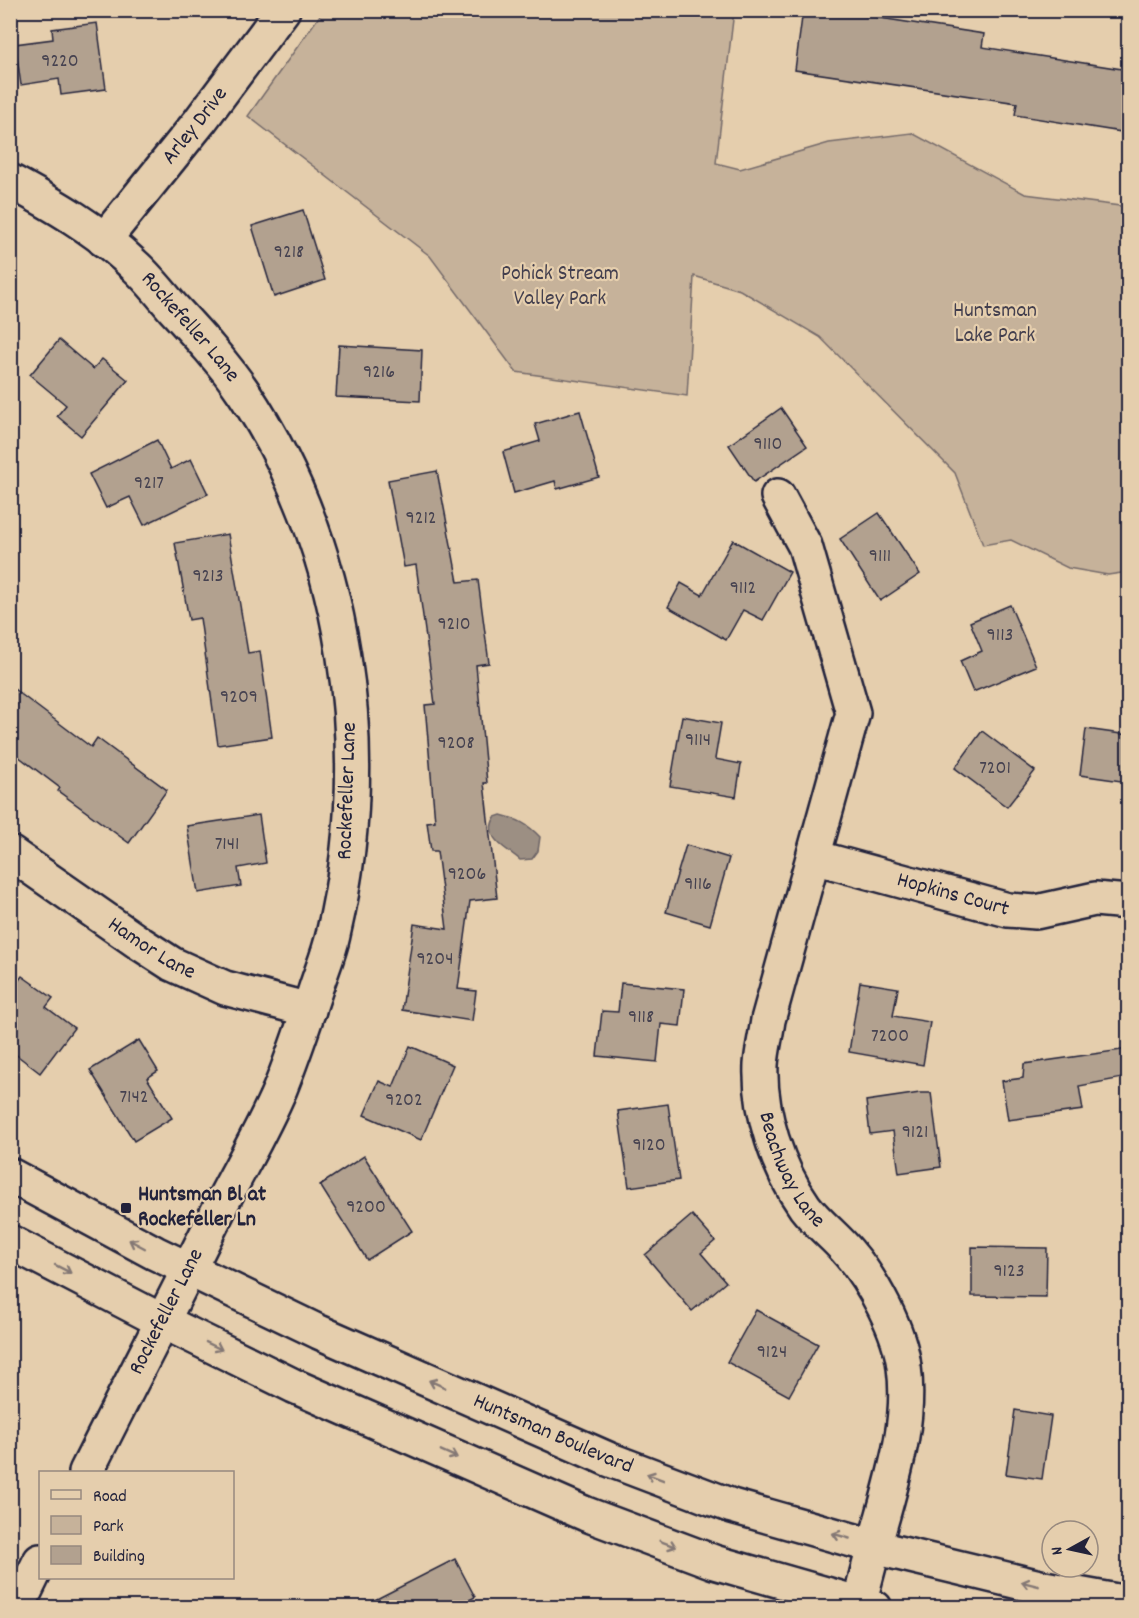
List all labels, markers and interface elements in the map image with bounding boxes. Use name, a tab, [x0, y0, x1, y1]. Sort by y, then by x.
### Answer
house number: 9220	[41, 48, 79, 76]
street label: Arley Drive	[155, 81, 236, 172]
house number: 9218	[274, 239, 304, 267]
park label: Pohick Stream Valley Park	[501, 259, 619, 315]
street label: Rockefeller Lane	[133, 265, 247, 389]
park label: Huntsman Lake Park	[953, 296, 1037, 352]
house number: 9216	[363, 359, 395, 387]
house number: 9110	[754, 431, 782, 459]
house number: 9217	[134, 470, 164, 498]
house number: 9212	[405, 505, 437, 533]
house number: 9111	[869, 543, 891, 571]
house number: 9213	[192, 563, 224, 591]
house number: 9112	[730, 575, 756, 603]
house number: 9210	[437, 611, 471, 639]
house number: 9113	[987, 622, 1013, 650]
house number: 9209	[220, 684, 258, 712]
street label: Rockefeller Lane	[330, 722, 366, 860]
house number: 9114	[685, 727, 711, 755]
house number: 9208	[438, 730, 474, 758]
house number: 7201	[979, 755, 1011, 783]
house number: 7141	[215, 831, 239, 859]
house number: 9206	[448, 861, 486, 889]
street label: Hopkins Court	[893, 865, 1013, 925]
house number: 9116	[684, 871, 712, 899]
street label: Hamor Lane	[101, 910, 200, 988]
house number: 9204	[416, 946, 454, 974]
house number: 9118	[628, 1004, 654, 1032]
house number: 7200	[871, 1023, 909, 1051]
house number: 7142	[119, 1084, 149, 1112]
house number: 9202	[385, 1087, 423, 1115]
street label: Beachway Lane	[750, 1109, 832, 1236]
house number: 9121	[902, 1119, 928, 1147]
house number: 9120	[632, 1132, 666, 1160]
place label: Huntsman Bl at Rockefeller Ln	[138, 1180, 267, 1236]
house number: 9200	[346, 1194, 386, 1222]
marker: Huntsman Bl at Rockefeller Ln	[119, 1201, 133, 1215]
one-way arrow	[129, 1238, 146, 1250]
street label: Rockefeller Lane	[122, 1243, 212, 1381]
house number: 9123	[993, 1258, 1025, 1286]
one-way arrow	[53, 1263, 71, 1275]
house number: 9124	[757, 1339, 787, 1367]
one-way arrow	[205, 1341, 223, 1353]
one-way arrow	[429, 1378, 447, 1389]
street label: Huntsman Boulevard	[468, 1386, 637, 1483]
one-way arrow	[440, 1449, 458, 1460]
one-way arrow	[646, 1470, 665, 1481]
legend	[39, 1471, 234, 1579]
text: Road	[93, 1485, 127, 1510]
text: Park	[93, 1515, 124, 1540]
north arrow	[1040, 1519, 1100, 1579]
one-way arrow	[832, 1530, 851, 1542]
one-way arrow	[658, 1540, 677, 1551]
text: Building	[93, 1545, 145, 1570]
text: N	[1046, 1545, 1070, 1556]
one-way arrow	[1021, 1578, 1040, 1590]

